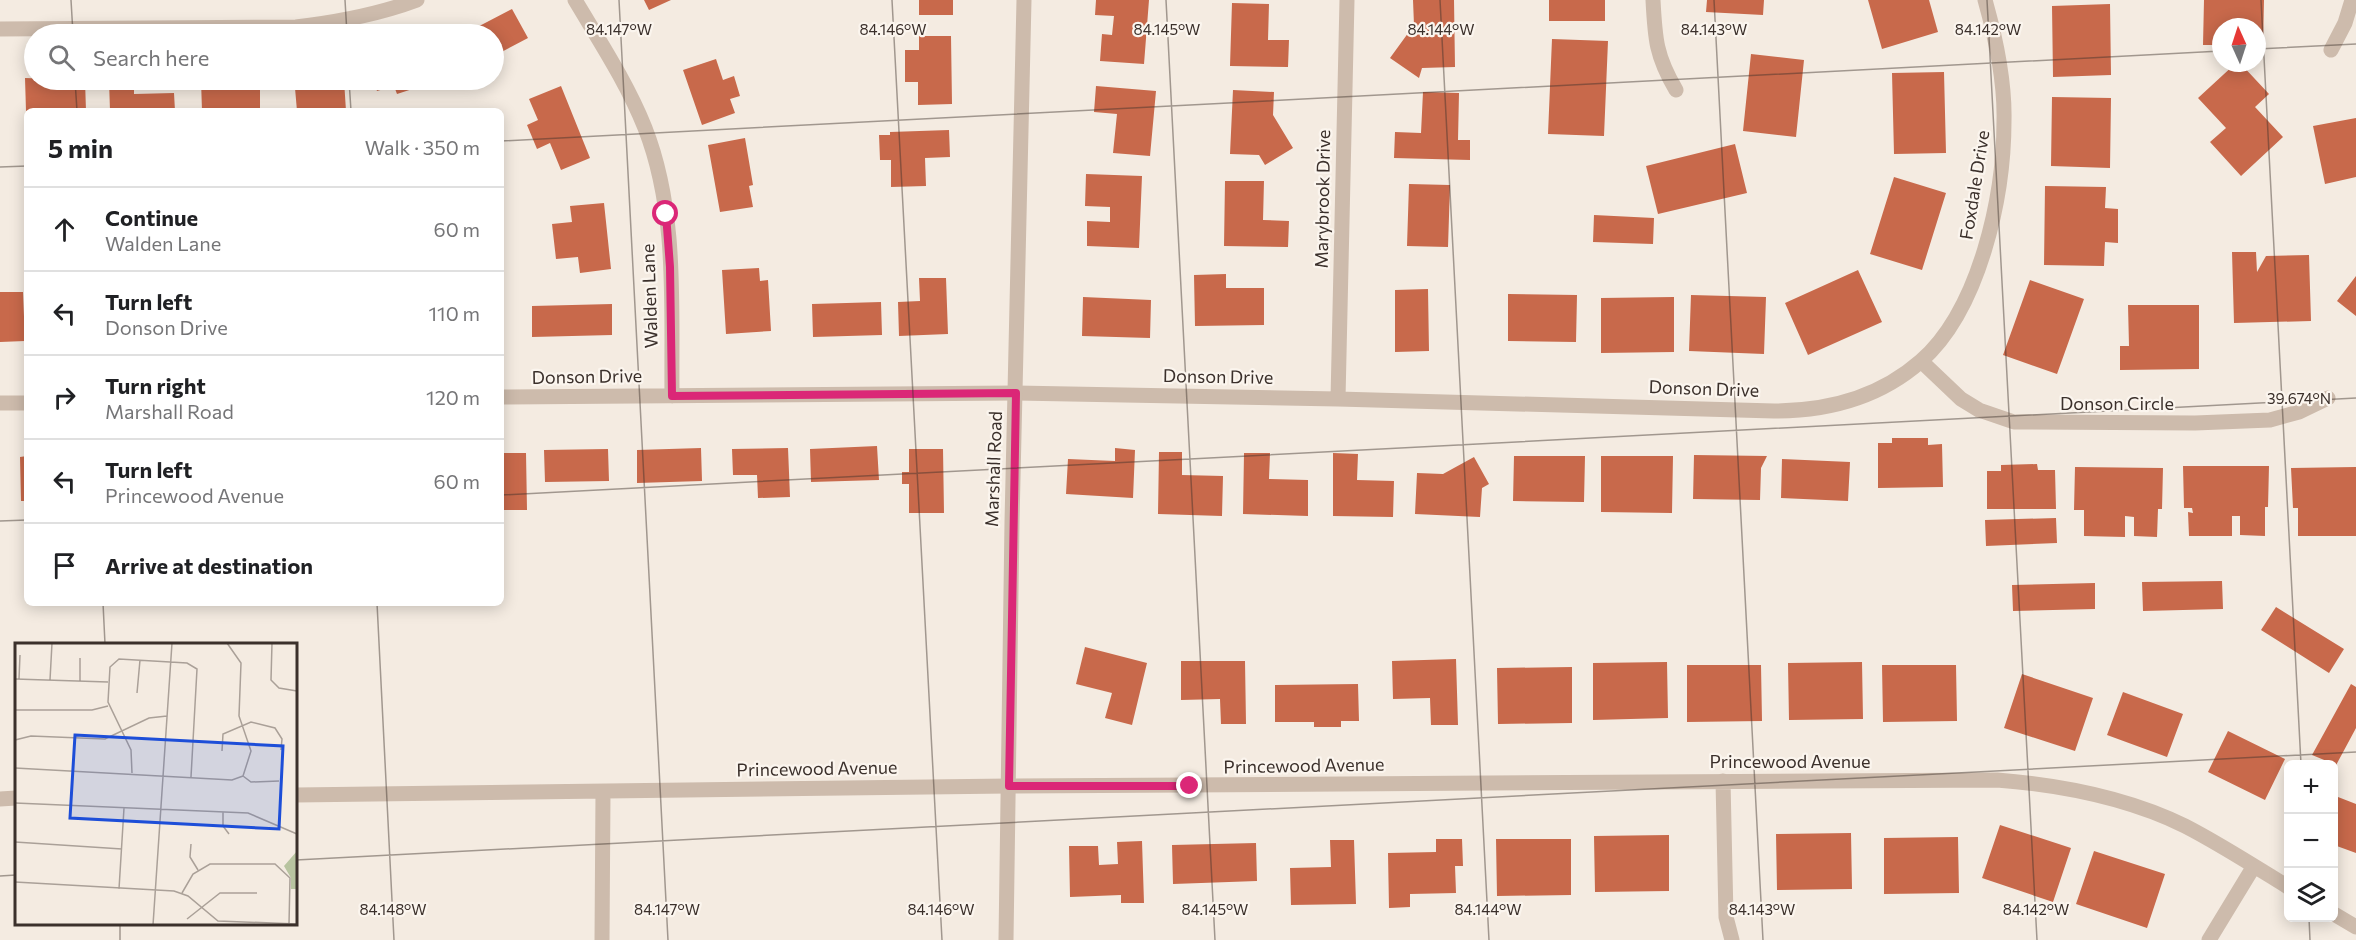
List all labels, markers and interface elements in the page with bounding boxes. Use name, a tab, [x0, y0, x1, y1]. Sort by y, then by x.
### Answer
north arrow	[2212, 18, 2266, 72]
text: 84.147°W	[586, 20, 652, 38]
text: 84.146°W	[859, 20, 927, 38]
text: 84.145°W	[1134, 20, 1200, 38]
text: 84.144°W	[1407, 20, 1475, 38]
text: 84.143°W	[1681, 20, 1747, 38]
text: 84.142°W	[1955, 20, 2021, 38]
search box	[24, 24, 504, 90]
icon: search	[45, 41, 78, 74]
text: Search here	[93, 44, 209, 71]
street label: Marybrook Drive	[1310, 129, 1334, 269]
street label: Foxdale Drive	[1955, 129, 1994, 241]
text: 5 min	[48, 132, 113, 163]
text: Walk · 350 m	[365, 135, 480, 159]
route start	[652, 200, 678, 226]
text: Continue	[105, 204, 198, 231]
icon: ahead	[48, 213, 81, 246]
text: 60 m	[434, 217, 480, 241]
text: Walden Lane	[105, 231, 221, 255]
street label: Walden Lane	[636, 243, 662, 349]
text: Turn left	[105, 288, 192, 315]
icon: left	[48, 297, 81, 330]
text: 110 m	[429, 301, 480, 325]
text: Donson Drive	[105, 315, 228, 339]
street label: Donson Drive	[532, 364, 642, 388]
street label: Donson Drive	[1163, 364, 1273, 388]
text: Turn right	[105, 372, 206, 399]
street label: Donson Drive	[1648, 375, 1760, 401]
icon: right	[48, 381, 81, 414]
text: 120 m	[426, 385, 480, 409]
text: 39.674°N	[2267, 389, 2331, 407]
street label: Donson Circle	[2060, 392, 2174, 414]
text: Marshall Road	[105, 399, 234, 423]
street label: Marshall Road	[980, 411, 1006, 527]
text: Turn left	[105, 456, 192, 483]
icon: left	[48, 465, 81, 498]
text: 60 m	[434, 469, 480, 493]
text: Princewood Avenue	[105, 483, 284, 507]
icon: arrive	[48, 549, 81, 582]
text: Arrive at destination	[105, 552, 313, 579]
inset map	[15, 643, 297, 925]
street label: Princewood Avenue	[1709, 750, 1871, 772]
street label: Princewood Avenue	[1223, 753, 1385, 777]
street label: Princewood Avenue	[736, 756, 898, 780]
map controls	[2284, 760, 2338, 922]
button: +	[2284, 760, 2338, 814]
route end	[1176, 772, 1202, 798]
button: −	[2284, 814, 2338, 868]
button: layers	[2284, 868, 2338, 922]
text: 84.148°W	[359, 900, 427, 918]
text: 84.147°W	[634, 900, 700, 918]
text: 84.146°W	[907, 900, 975, 918]
text: 84.145°W	[1182, 900, 1248, 918]
text: 84.144°W	[1454, 900, 1522, 918]
text: 84.143°W	[1729, 900, 1795, 918]
text: 84.142°W	[2003, 900, 2069, 918]

